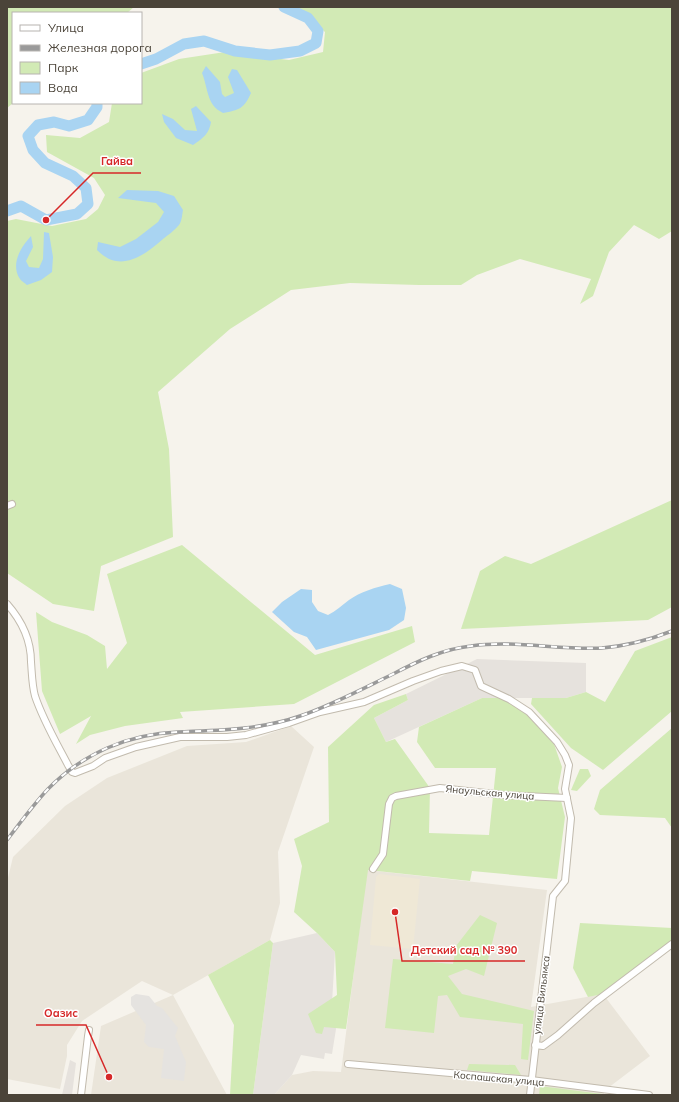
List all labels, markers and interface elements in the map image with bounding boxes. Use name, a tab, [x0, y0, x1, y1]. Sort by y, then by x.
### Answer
legend	[12, 12, 142, 104]
text: Улица	[47, 20, 84, 35]
text: Железная дорога	[48, 40, 152, 55]
text: Парк	[48, 60, 79, 75]
text: Вода	[48, 80, 78, 95]
callout: Гайва	[93, 150, 141, 173]
text: Гайва	[101, 154, 133, 168]
street label: Янаульская улица	[445, 782, 535, 803]
callout: Детский сад № 390	[402, 938, 525, 961]
text: Детский сад № 390	[411, 943, 518, 957]
street label: улица Вильямса	[530, 955, 553, 1035]
callout: Оазис	[36, 1002, 86, 1025]
text: Оазис	[44, 1006, 78, 1020]
street label: Коспашская улица	[453, 1068, 545, 1089]

